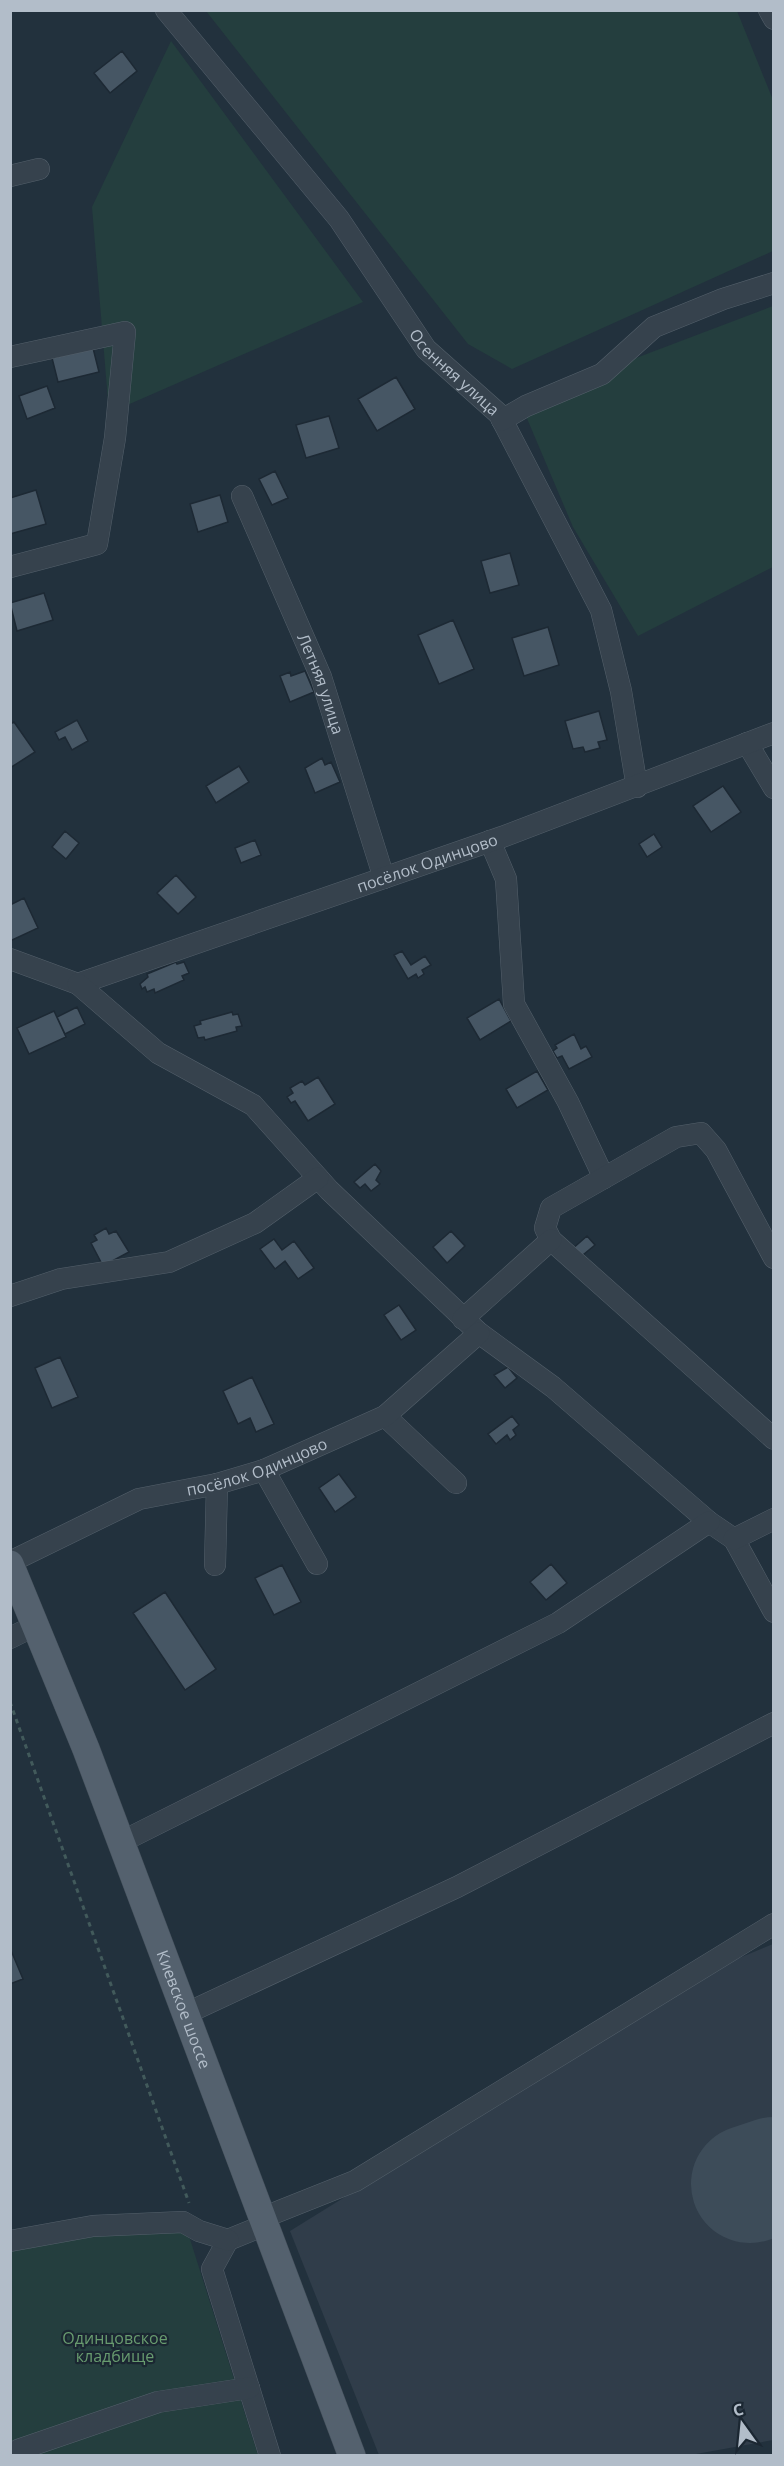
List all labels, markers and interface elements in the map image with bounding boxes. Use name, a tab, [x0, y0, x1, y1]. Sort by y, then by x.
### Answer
street label: Осенняя улица	[404, 324, 504, 420]
street label: Летняя улица	[292, 630, 349, 737]
street label: посёлок Одинцово	[354, 828, 501, 898]
street label: посёлок Одинцово	[185, 1432, 330, 1501]
street label: Киевское шоссе	[152, 1947, 216, 2072]
park label: Одинцовское кладбище	[62, 2327, 168, 2367]
north arrow	[712, 2394, 772, 2454]
text: С	[730, 2398, 746, 2421]

